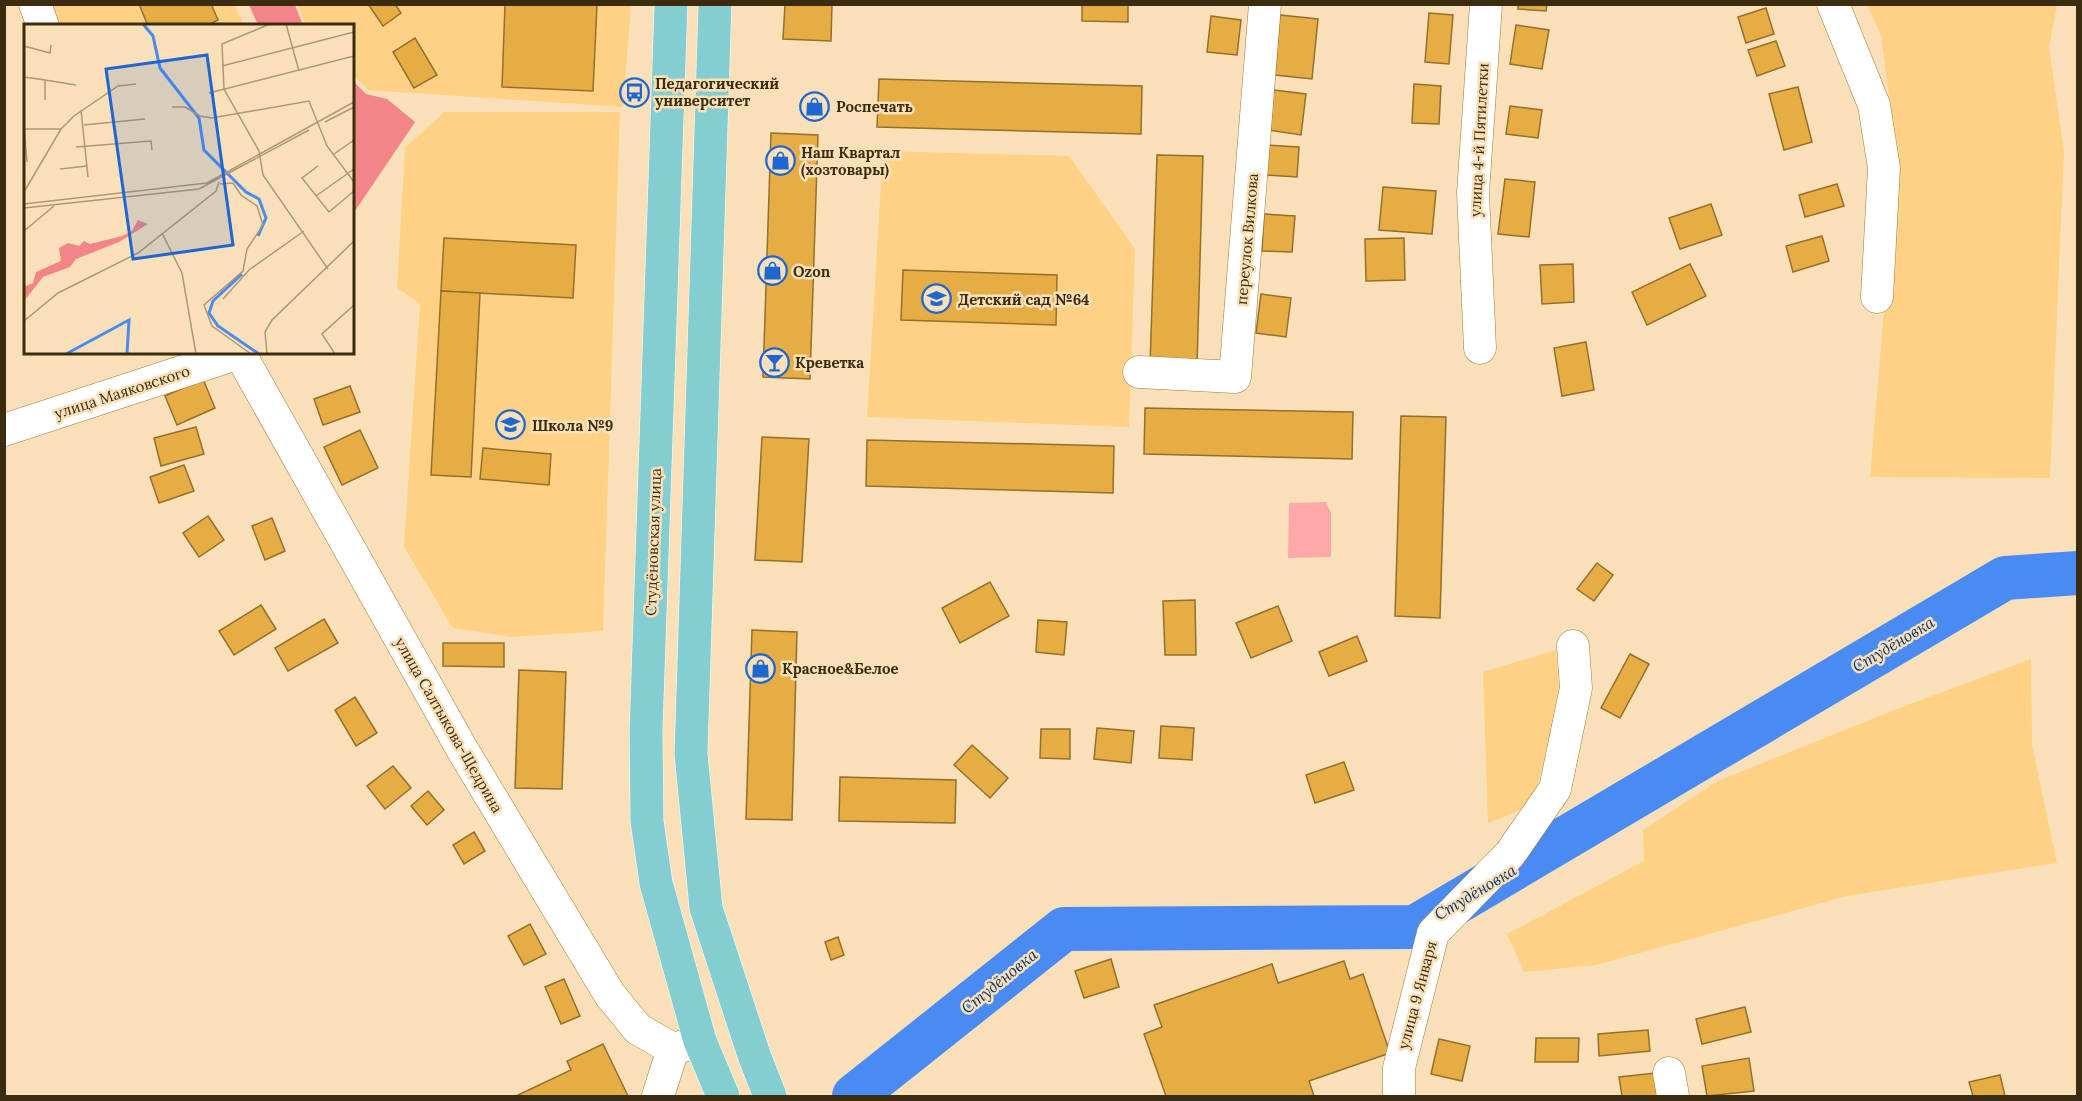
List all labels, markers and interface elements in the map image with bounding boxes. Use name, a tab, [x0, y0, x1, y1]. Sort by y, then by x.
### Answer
inset map	[24, 24, 354, 354]
street label: улица 4-й Пятилетки	[1465, 63, 1493, 217]
place label: Педагогический университет	[655, 74, 779, 110]
bus stop icon: Педагогический университет	[618, 76, 650, 108]
shop icon: Роспечать	[799, 90, 831, 122]
place label: Роспечать	[836, 97, 913, 116]
place label: Наш Квартал (хозтовары)	[801, 143, 900, 180]
shop icon: Наш Квартал (хозтовары)	[764, 145, 796, 177]
street label: переулок Вилкова	[1232, 172, 1262, 305]
shop icon: Ozon	[756, 255, 788, 287]
place label: Ozon	[793, 262, 831, 281]
school or university icon: Детский сад №64	[921, 283, 953, 315]
place label: Детский сад №64	[958, 290, 1090, 309]
bar icon: Креветка	[758, 346, 790, 378]
place label: Креветка	[795, 353, 864, 372]
street label: улица Маяковского	[52, 361, 192, 423]
school or university icon: Школа №9	[495, 409, 527, 441]
place label: Школа №9	[532, 416, 614, 435]
street label: Студёновская улица	[641, 468, 665, 616]
water label: Студёновка	[1848, 612, 1938, 676]
street label: улица Салтыкова-Щедрина	[391, 634, 507, 816]
shop icon: Красное&Белое	[745, 652, 777, 684]
place label: Красное&Белое	[782, 659, 899, 678]
water label: Студёновка	[1430, 860, 1520, 924]
street label: улица 9 Января	[1393, 939, 1441, 1051]
water label: Студёновка	[957, 944, 1041, 1018]

